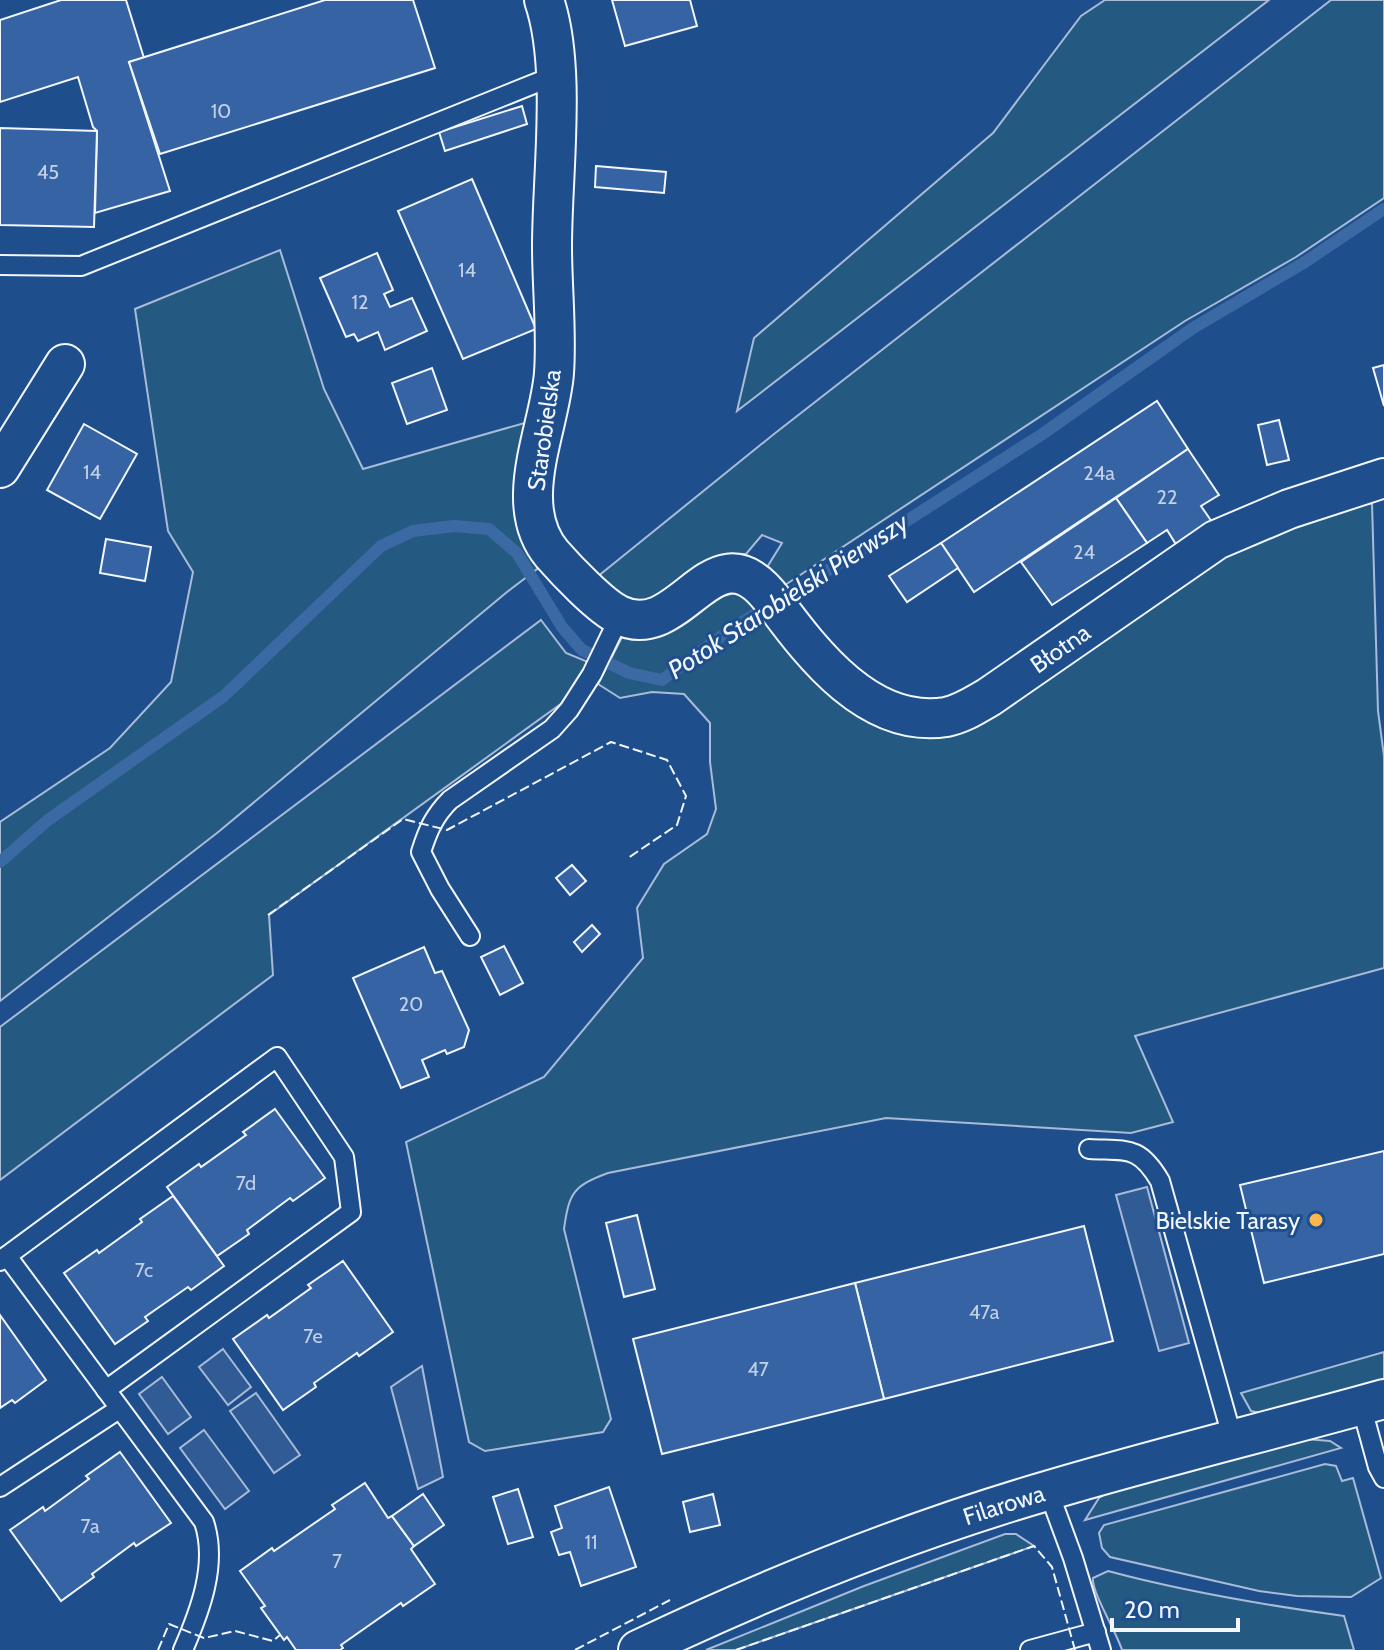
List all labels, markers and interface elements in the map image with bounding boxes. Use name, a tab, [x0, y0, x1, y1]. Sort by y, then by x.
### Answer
house number: 10	[211, 99, 231, 123]
house number: 45	[37, 160, 59, 184]
house number: 14	[458, 258, 476, 282]
house number: 12	[352, 290, 369, 314]
street label: Starobielska	[521, 367, 567, 493]
house number: 14	[83, 460, 101, 484]
house number: 24a	[1083, 461, 1115, 485]
house number: 22	[1157, 485, 1177, 509]
water label: Potok Starobielski Pierwszy	[662, 506, 915, 686]
house number: 24	[1073, 540, 1095, 564]
street label: Błotna	[1024, 617, 1096, 679]
house number: 20	[399, 992, 423, 1016]
house number: 7d	[236, 1171, 256, 1195]
place label: Bielskie Tarasy	[1155, 1206, 1300, 1235]
marker: Bielskie Tarasy	[1307, 1211, 1325, 1229]
house number: 7c	[135, 1258, 153, 1282]
house number: 47a	[969, 1300, 1000, 1324]
house number: 7e	[303, 1324, 323, 1348]
house number: 47	[747, 1357, 769, 1381]
street label: Filarowa	[959, 1478, 1048, 1531]
house number: 7a	[81, 1514, 100, 1538]
house number: 11	[584, 1530, 598, 1554]
house number: 7	[332, 1549, 342, 1573]
scale bar	[1112, 1582, 1238, 1632]
text: 20 m	[1124, 1595, 1180, 1624]

